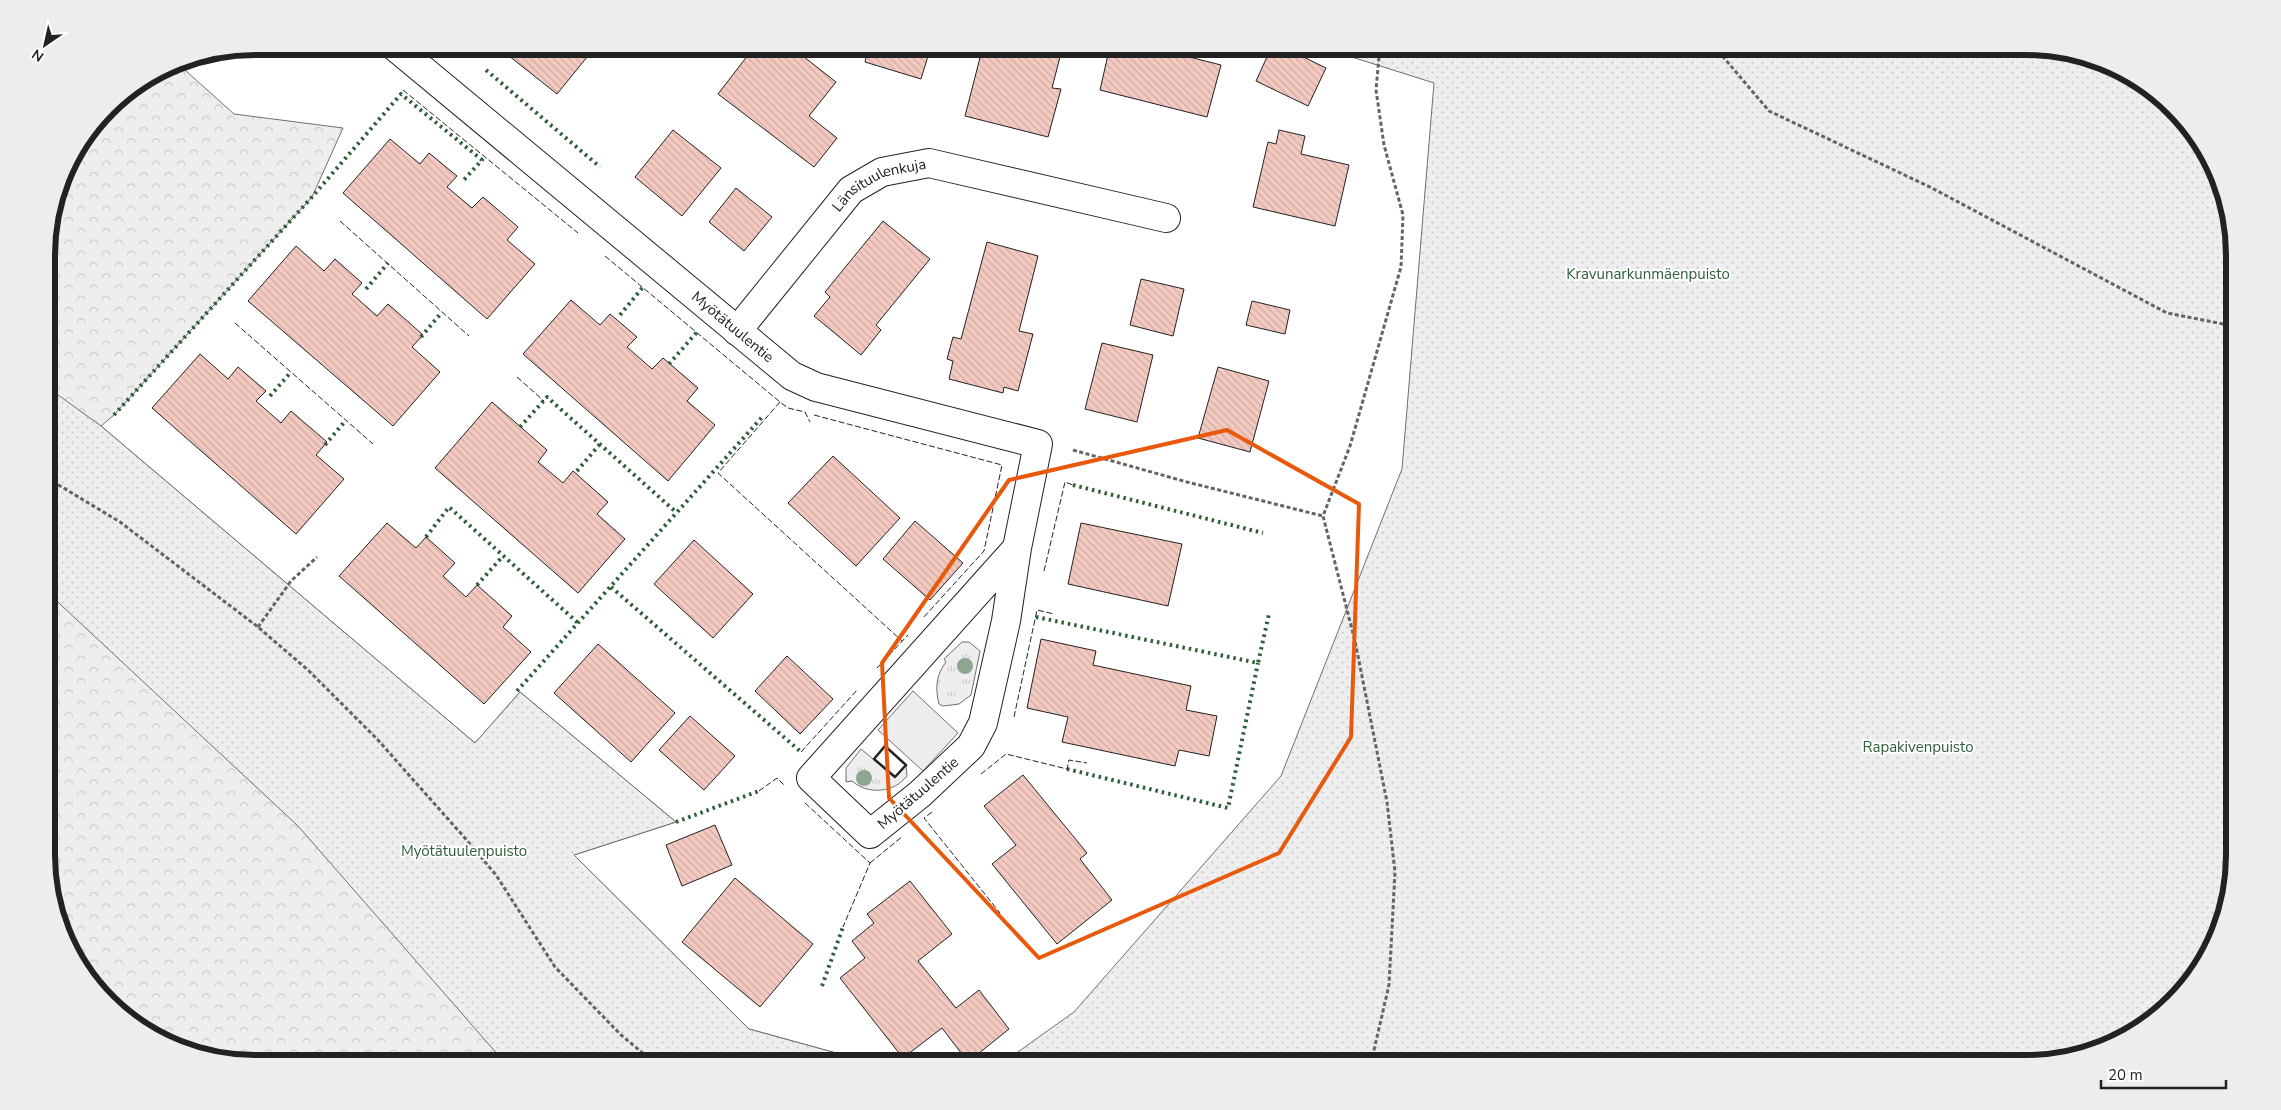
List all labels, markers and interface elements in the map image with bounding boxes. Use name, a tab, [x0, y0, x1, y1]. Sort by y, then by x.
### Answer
north arrow	[20, 20, 70, 70]
text: N	[28, 45, 48, 66]
street label: Länsituulenkuja	[827, 154, 928, 216]
park label: Kravunarkunmäenpuisto	[1566, 264, 1730, 284]
street label: Myötätuulentie	[687, 287, 778, 367]
park label: Rapakivenpuisto	[1862, 737, 1974, 757]
street label: Myötätuulentie	[873, 752, 963, 834]
park label: Myötätuulenpuisto	[401, 841, 527, 861]
scale bar	[2101, 1058, 2226, 1090]
text: 20 m	[2108, 1065, 2143, 1085]

